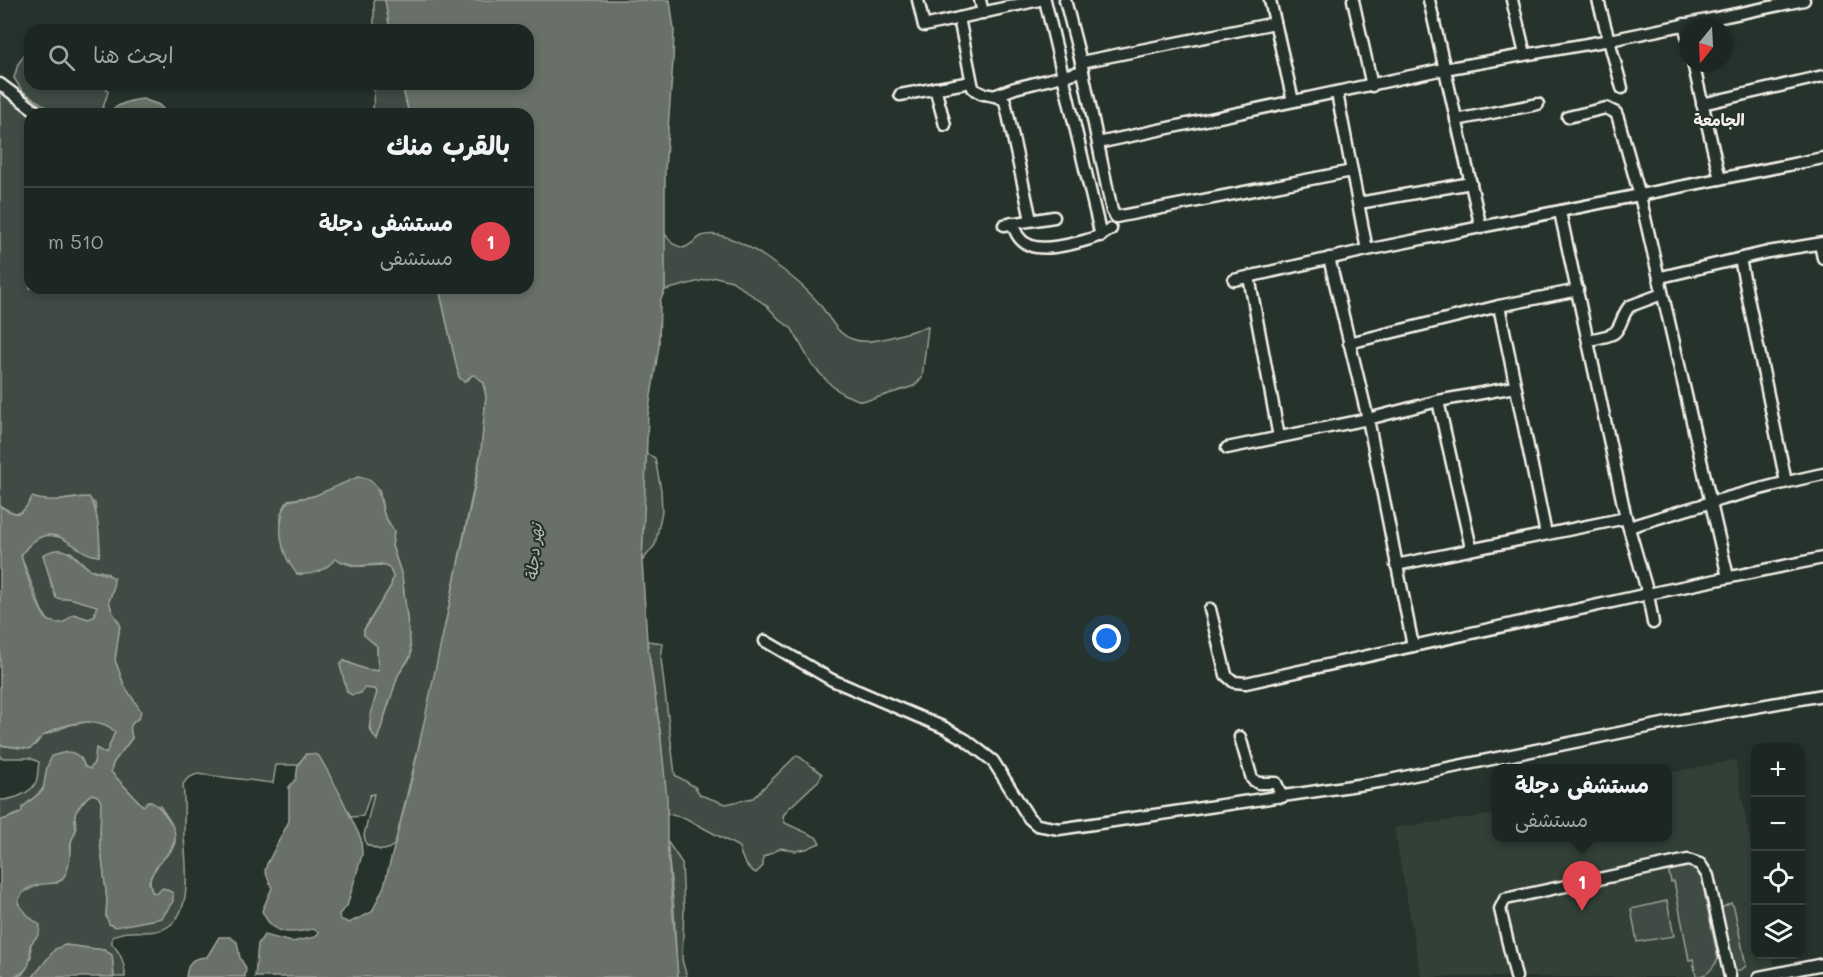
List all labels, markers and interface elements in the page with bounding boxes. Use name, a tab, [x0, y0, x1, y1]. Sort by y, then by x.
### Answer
north arrow	[1679, 18, 1733, 72]
search box	[24, 24, 534, 90]
text: ابحث هنا	[93, 40, 174, 69]
icon: search	[45, 41, 78, 74]
district label: الجامعة	[1693, 109, 1745, 130]
text: بالقرب منك	[387, 128, 510, 162]
text: مستشفى دجلة	[319, 208, 453, 237]
text: 510 m	[48, 228, 103, 254]
text: 1	[486, 228, 495, 254]
text: مستشفى	[380, 244, 453, 270]
water label: نهر دجلة	[520, 520, 546, 581]
your location	[1092, 624, 1121, 653]
map controls	[1751, 743, 1805, 959]
button: +	[1751, 743, 1805, 797]
popup	[1492, 764, 1672, 842]
text: مستشفى دجلة	[1515, 770, 1649, 799]
button: −	[1751, 797, 1805, 851]
text: مستشفى	[1515, 806, 1588, 832]
button: locate	[1751, 851, 1805, 905]
pin: 1	[1562, 862, 1602, 911]
button: layers	[1751, 905, 1805, 959]

